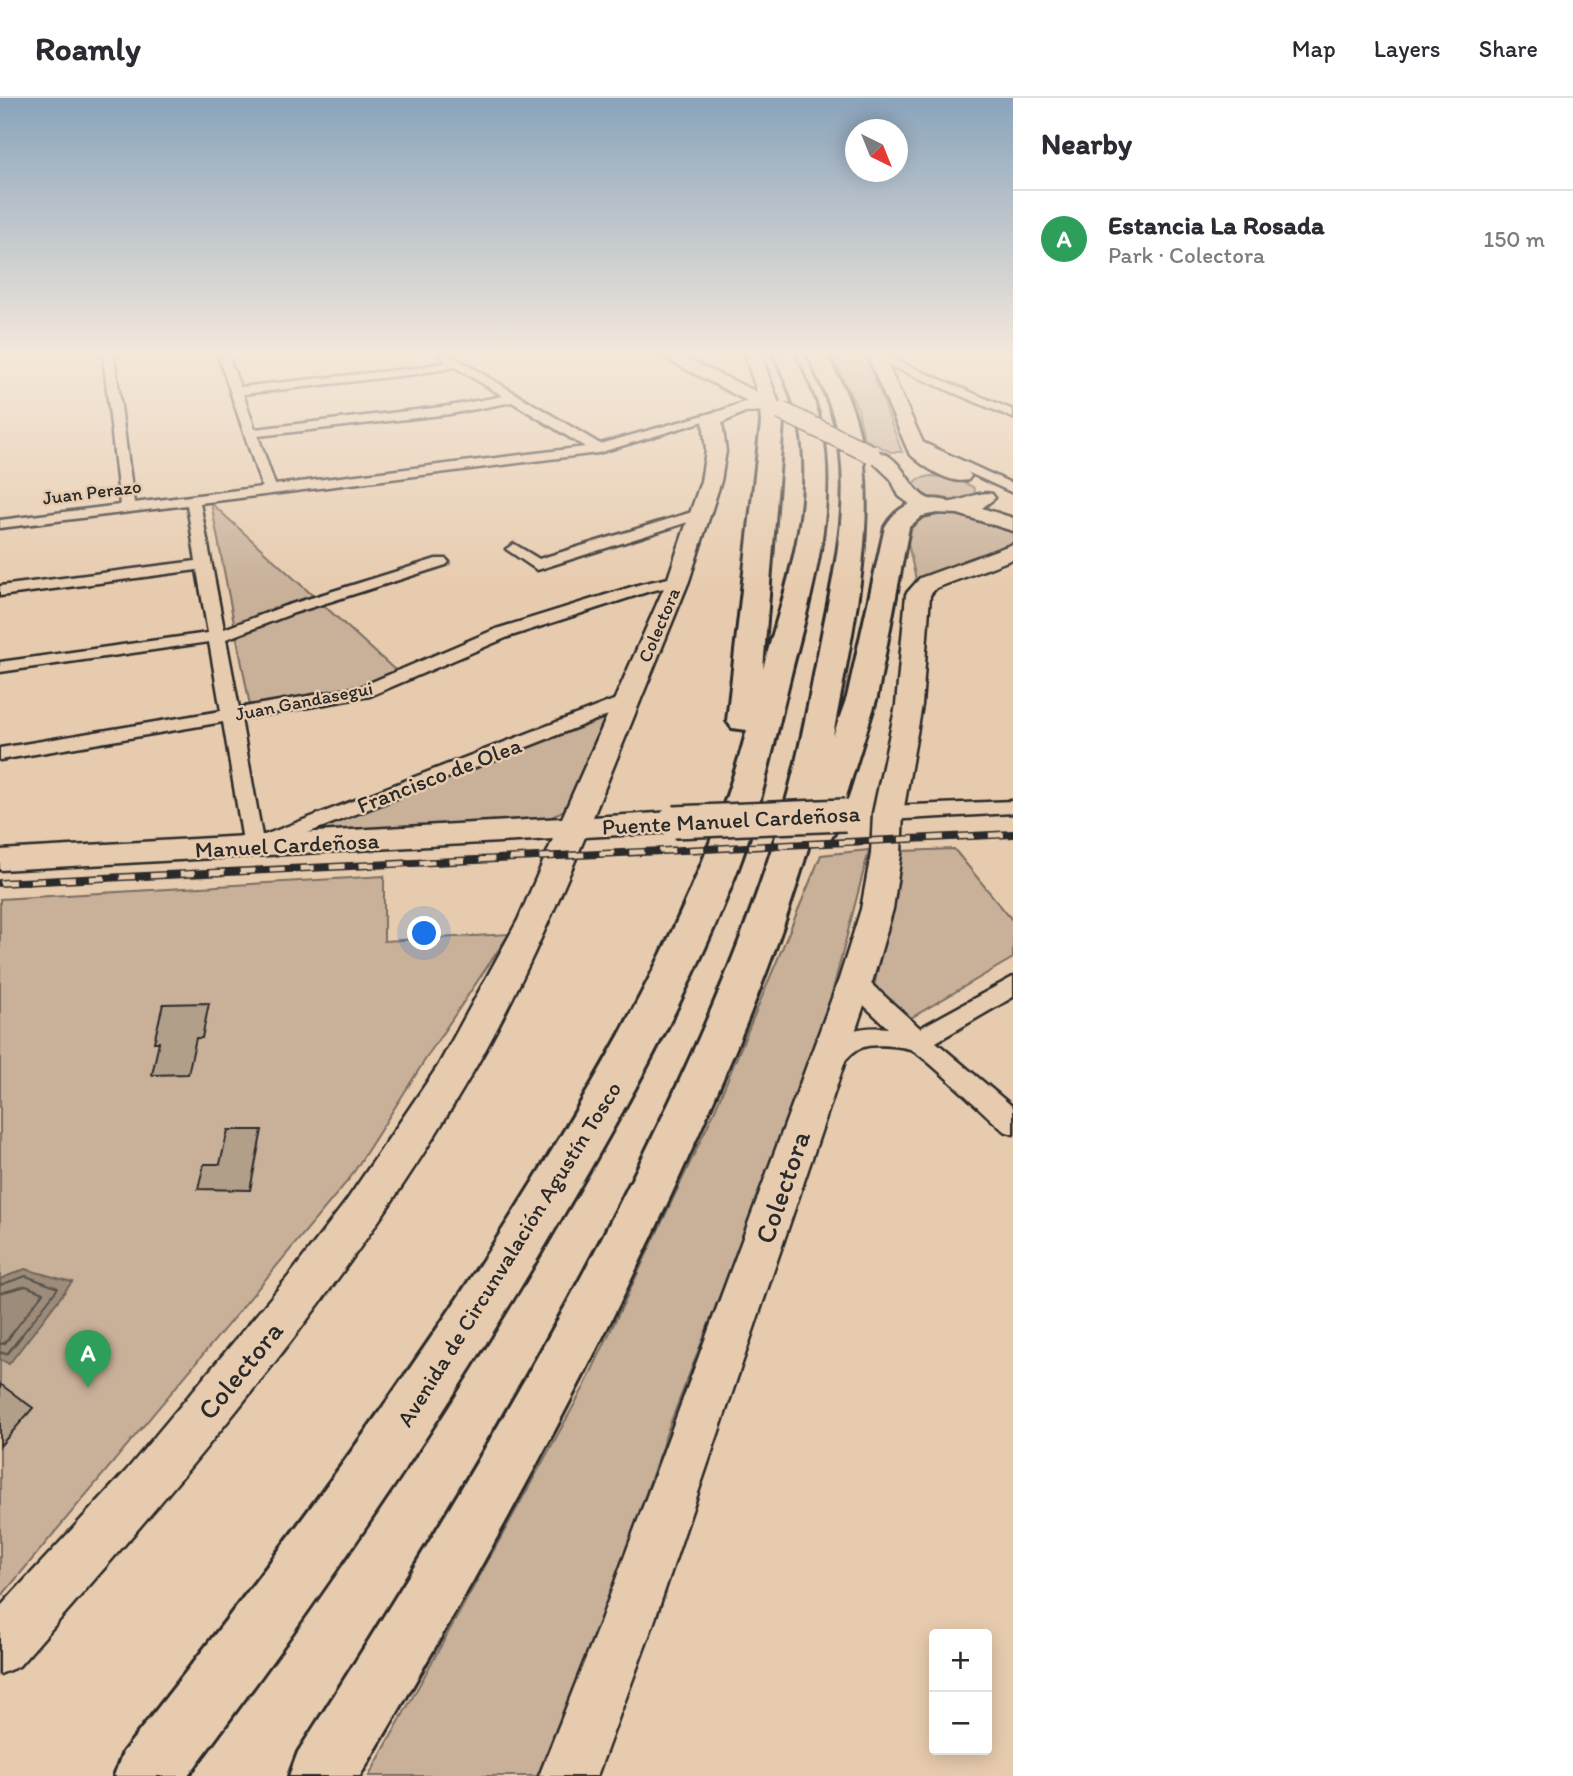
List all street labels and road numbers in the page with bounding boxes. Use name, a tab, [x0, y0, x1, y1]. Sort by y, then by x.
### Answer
street label: Juan Perazo	[41, 475, 143, 509]
street label: Colectora	[633, 584, 685, 666]
street label: Juan Gandasegui	[233, 676, 375, 726]
street label: Francisco de Olea	[353, 731, 525, 819]
street label: Puente Manuel Cardeñosa	[601, 799, 861, 841]
street label: Manuel Cardeñosa	[194, 826, 380, 864]
street label: Avenida de Circunvalación Agustín Tosco	[391, 1076, 627, 1432]
street label: Colectora	[747, 1126, 817, 1248]
street label: Colectora	[190, 1314, 290, 1426]

